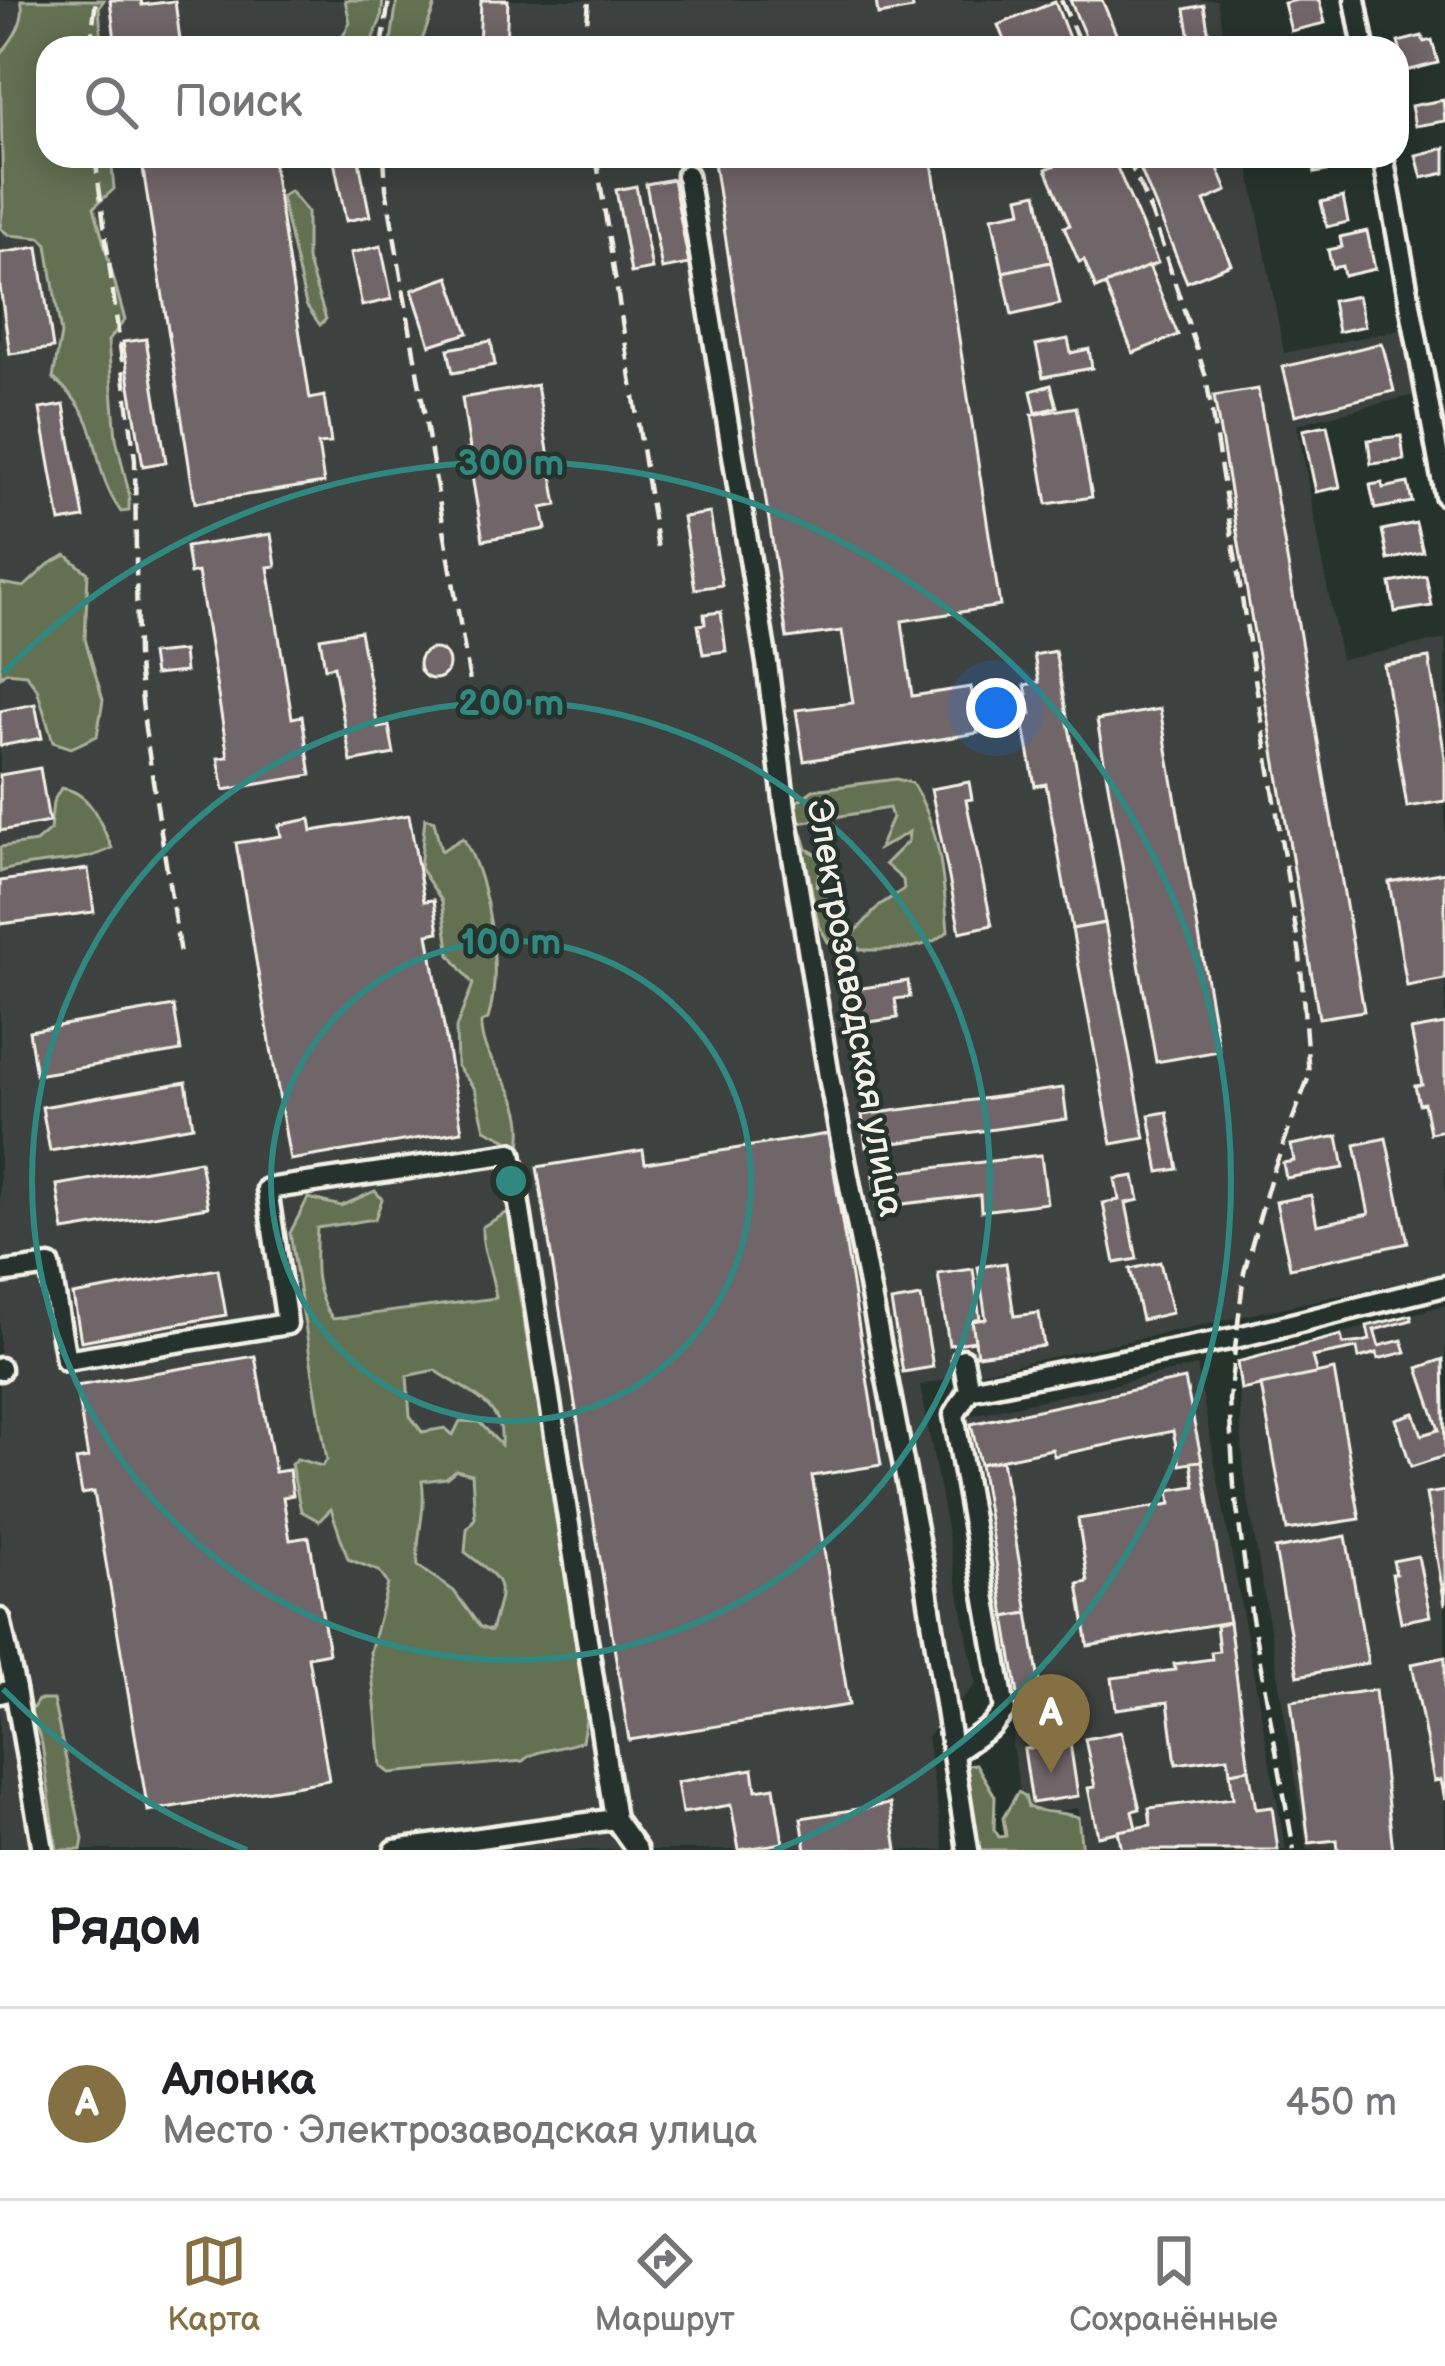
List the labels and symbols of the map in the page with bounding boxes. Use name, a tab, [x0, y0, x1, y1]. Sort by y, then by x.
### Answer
text: 300 m	[458, 443, 564, 486]
your location	[966, 678, 1026, 738]
text: 200 m	[458, 683, 564, 726]
street label: Электрозаводская улица	[796, 796, 912, 1220]
text: 100 m	[461, 922, 561, 965]
centre of rings	[490, 1160, 532, 1202]
pin: A	[1012, 1674, 1090, 1773]

